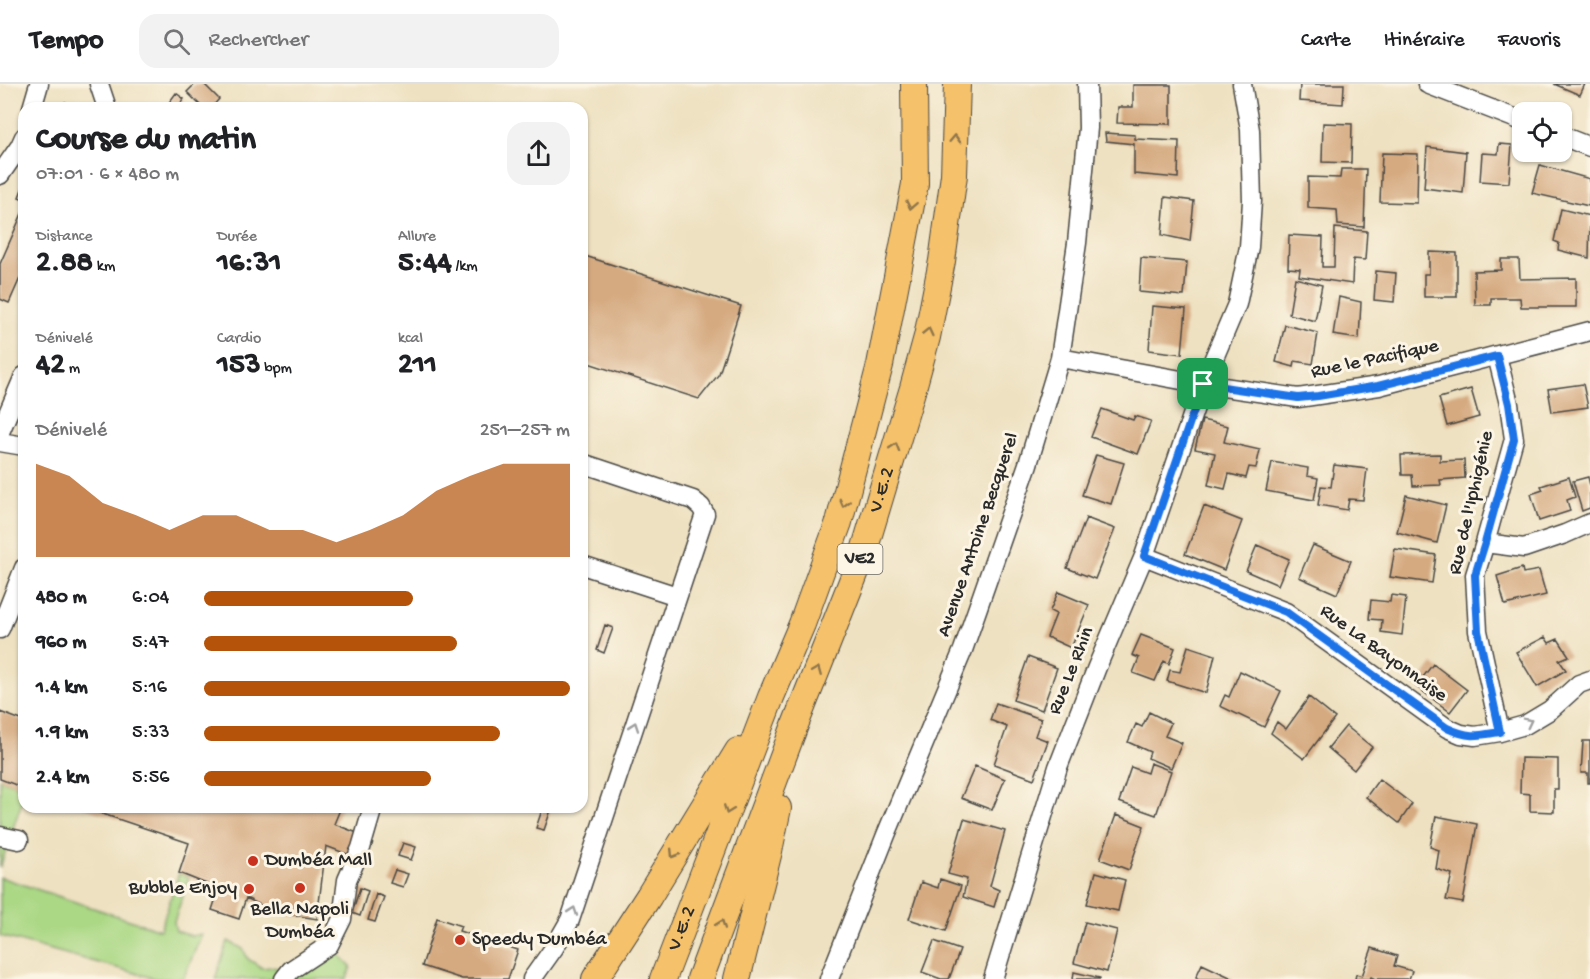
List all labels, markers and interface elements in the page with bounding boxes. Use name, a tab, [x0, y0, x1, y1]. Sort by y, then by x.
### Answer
search box	[139, 14, 559, 68]
text: Tempo	[30, 25, 103, 58]
icon: search	[160, 25, 193, 58]
text: Rechercher	[208, 28, 308, 54]
text: Carte	[1301, 29, 1351, 54]
text: Itinéraire	[1384, 29, 1465, 54]
text: Favoris	[1498, 29, 1560, 54]
map controls	[1512, 102, 1572, 162]
button: locate	[1512, 102, 1572, 162]
text: Course du matin	[36, 122, 256, 160]
button: share	[507, 122, 570, 185]
one-way arrow	[948, 135, 961, 144]
text: 07:01 · 6 × 480 m	[36, 164, 179, 187]
one-way arrow	[905, 200, 918, 210]
text: Distance	[36, 228, 93, 247]
text: Durée	[217, 228, 257, 247]
text: Allure	[398, 228, 436, 247]
text: 2.88	[36, 247, 93, 282]
text: 16:31	[217, 247, 281, 282]
text: 5:44	[398, 247, 452, 282]
text: km	[93, 258, 115, 277]
text: /km	[452, 258, 478, 277]
one-way arrow	[920, 327, 933, 337]
text: Dénivelé	[36, 330, 93, 349]
text: Cardio	[217, 330, 261, 349]
text: kcal	[398, 330, 423, 349]
street label: Rue le Pacifique	[1309, 335, 1442, 385]
text: 42	[36, 349, 65, 384]
text: 153	[217, 349, 260, 384]
text: 211	[398, 349, 437, 384]
pin	[1177, 358, 1228, 409]
text: m	[65, 360, 80, 379]
text: bpm	[260, 360, 292, 379]
icon: arrive	[1186, 367, 1219, 400]
text: Dénivelé	[36, 420, 107, 443]
text: 251–257 m	[480, 420, 570, 443]
street label: Rue de l'Iphigénie	[1444, 428, 1500, 577]
street label: Avenue Antoine Becquerel	[933, 430, 1025, 640]
one-way arrow	[888, 442, 900, 453]
street label: V.E.2	[864, 465, 900, 516]
one-way arrow	[839, 498, 852, 508]
road number: VE2	[838, 544, 882, 574]
text: 480 m	[36, 587, 87, 610]
text: 6:04	[132, 587, 169, 610]
street label: Rue La Bayonnaise	[1315, 600, 1452, 708]
street label: Rue Le Rhin	[1044, 623, 1100, 718]
text: 960 m	[36, 632, 86, 655]
text: 5:47	[132, 632, 169, 655]
one-way arrow	[810, 666, 822, 677]
text: 1.4 km	[36, 677, 88, 700]
text: 5:16	[132, 677, 167, 700]
one-way arrow	[1522, 718, 1533, 729]
one-way arrow	[627, 721, 639, 732]
text: 1.9 km	[36, 722, 88, 745]
text: 5:33	[132, 722, 170, 745]
text: 2.4 km	[36, 767, 89, 790]
text: 5:56	[132, 767, 169, 790]
one-way arrow	[723, 804, 735, 815]
one-way arrow	[670, 848, 682, 858]
place label: Dumbéa Mall	[263, 850, 372, 873]
marker: Dumbéa Mall	[246, 854, 260, 868]
place label: Bubble Enjoy	[128, 878, 237, 901]
marker: Bella Napoli Dumbéa	[293, 881, 307, 895]
marker: Bubble Enjoy	[242, 882, 256, 896]
place label: Bella Napoli Dumbéa	[250, 899, 349, 945]
street label: V.E.2	[663, 903, 701, 955]
one-way arrow	[565, 906, 578, 917]
one-way arrow	[713, 919, 726, 930]
place label: Speedy Dumbéa	[472, 929, 608, 952]
marker: Speedy Dumbéa	[453, 933, 467, 947]

